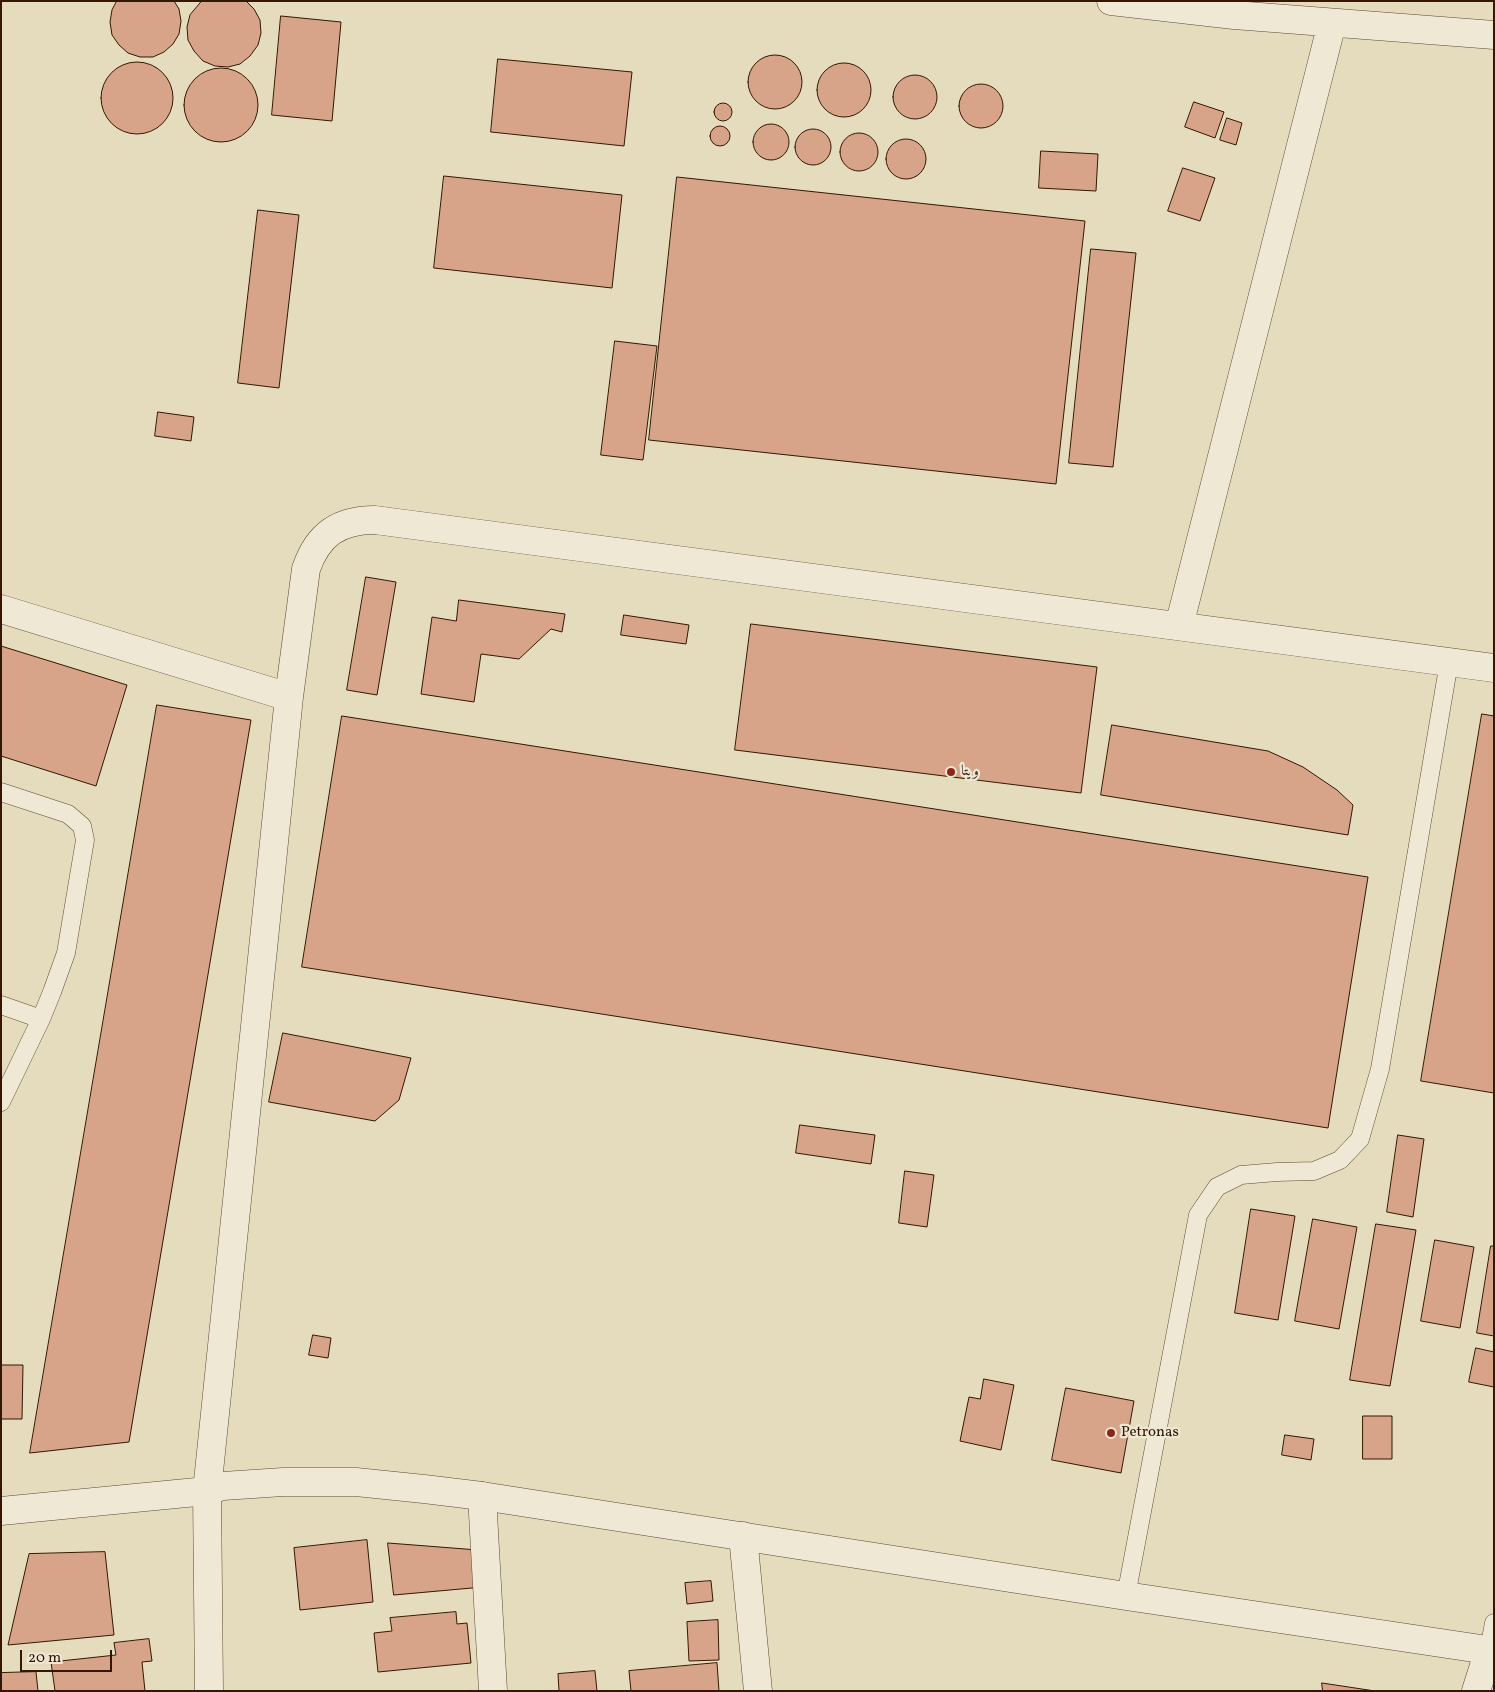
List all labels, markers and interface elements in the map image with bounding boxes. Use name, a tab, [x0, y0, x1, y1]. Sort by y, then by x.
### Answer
place label: ويتا	[961, 763, 979, 781]
marker: ويتا	[945, 766, 957, 778]
place label: Petronas	[1121, 1424, 1179, 1442]
marker: Petronas	[1105, 1427, 1117, 1439]
scale bar	[22, 1640, 115, 1672]
text: 20 m	[28, 1648, 61, 1669]

